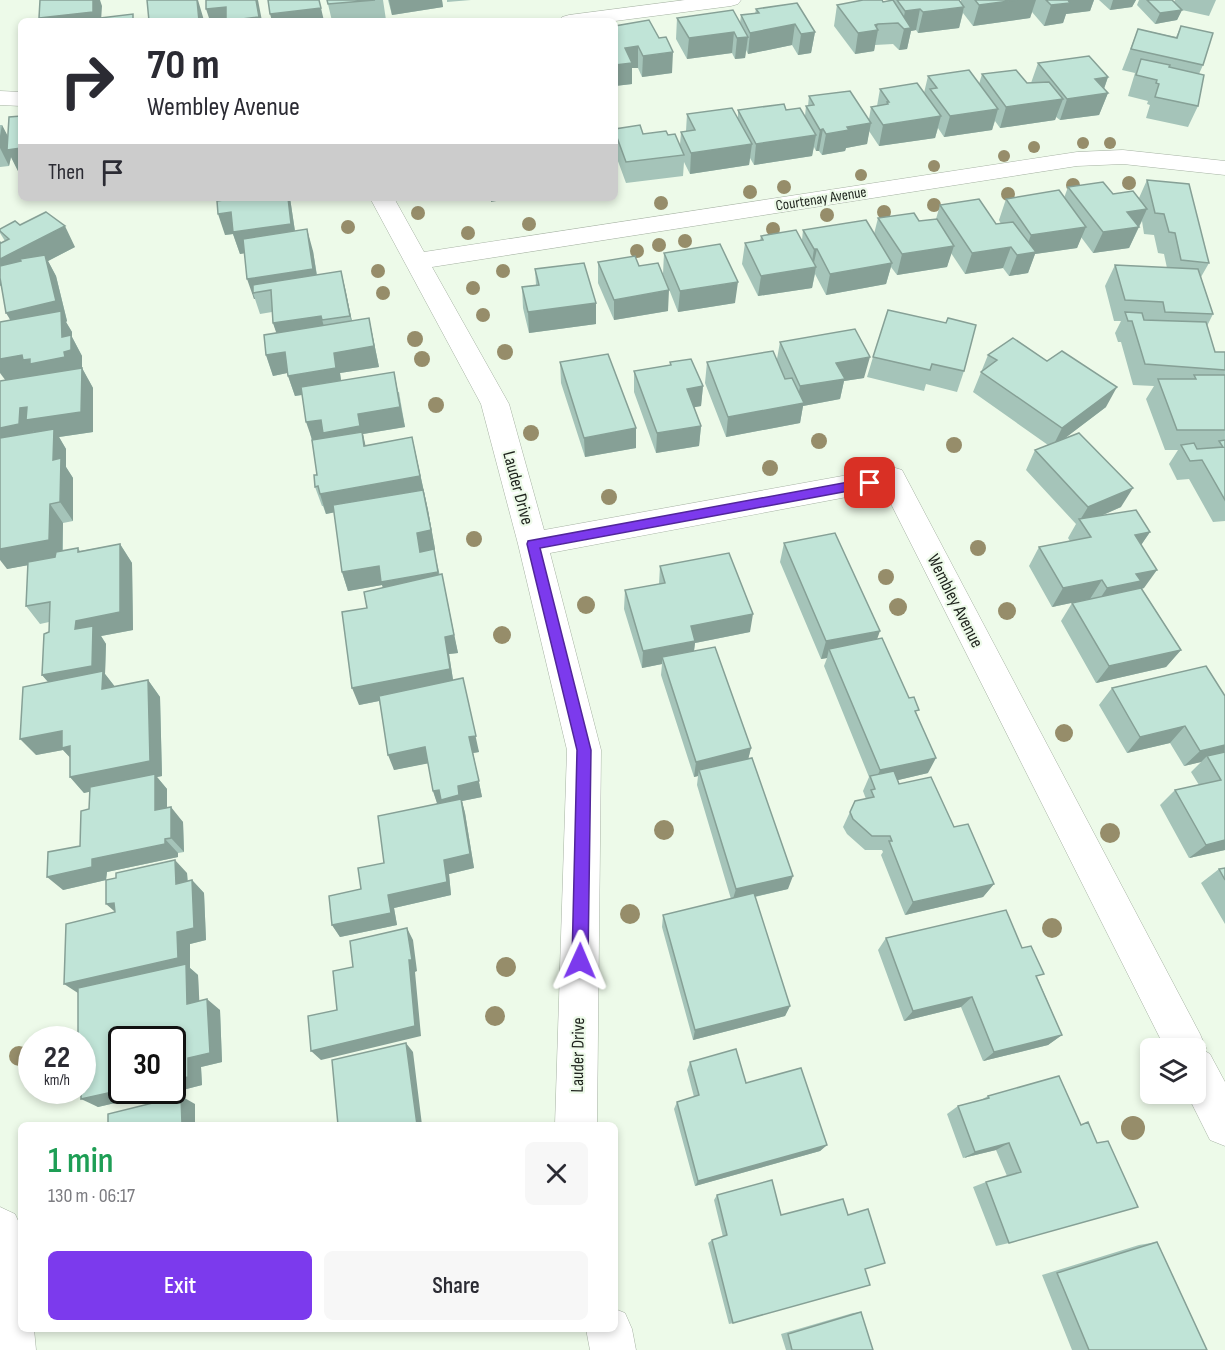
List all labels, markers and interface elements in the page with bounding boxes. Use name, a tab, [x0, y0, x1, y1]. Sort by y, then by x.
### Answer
text: 70 m	[147, 40, 220, 91]
icon: right	[48, 42, 126, 120]
text: Wembley Avenue	[147, 91, 300, 123]
icon: arrive	[96, 156, 129, 189]
text: Then	[48, 159, 84, 186]
street label: Courtenay Avenue	[774, 182, 868, 216]
street label: Lauder Drive	[498, 449, 538, 527]
pin	[844, 457, 895, 508]
icon: arrive	[853, 466, 886, 499]
street label: Wembley Avenue	[923, 551, 987, 651]
position arrow	[548, 929, 612, 993]
street label: Lauder Drive	[567, 1017, 589, 1093]
speed limit sign: 30	[108, 1026, 186, 1104]
map controls	[1140, 1038, 1206, 1104]
button: layers	[1140, 1038, 1206, 1104]
text: 22	[44, 1040, 70, 1076]
text: km/h	[44, 1071, 70, 1090]
text: 1 min	[48, 1140, 113, 1183]
button: close	[525, 1142, 588, 1205]
text: 130 m · 06:17	[48, 1184, 135, 1208]
button: Exit	[48, 1251, 312, 1320]
button: Share	[324, 1251, 588, 1320]

